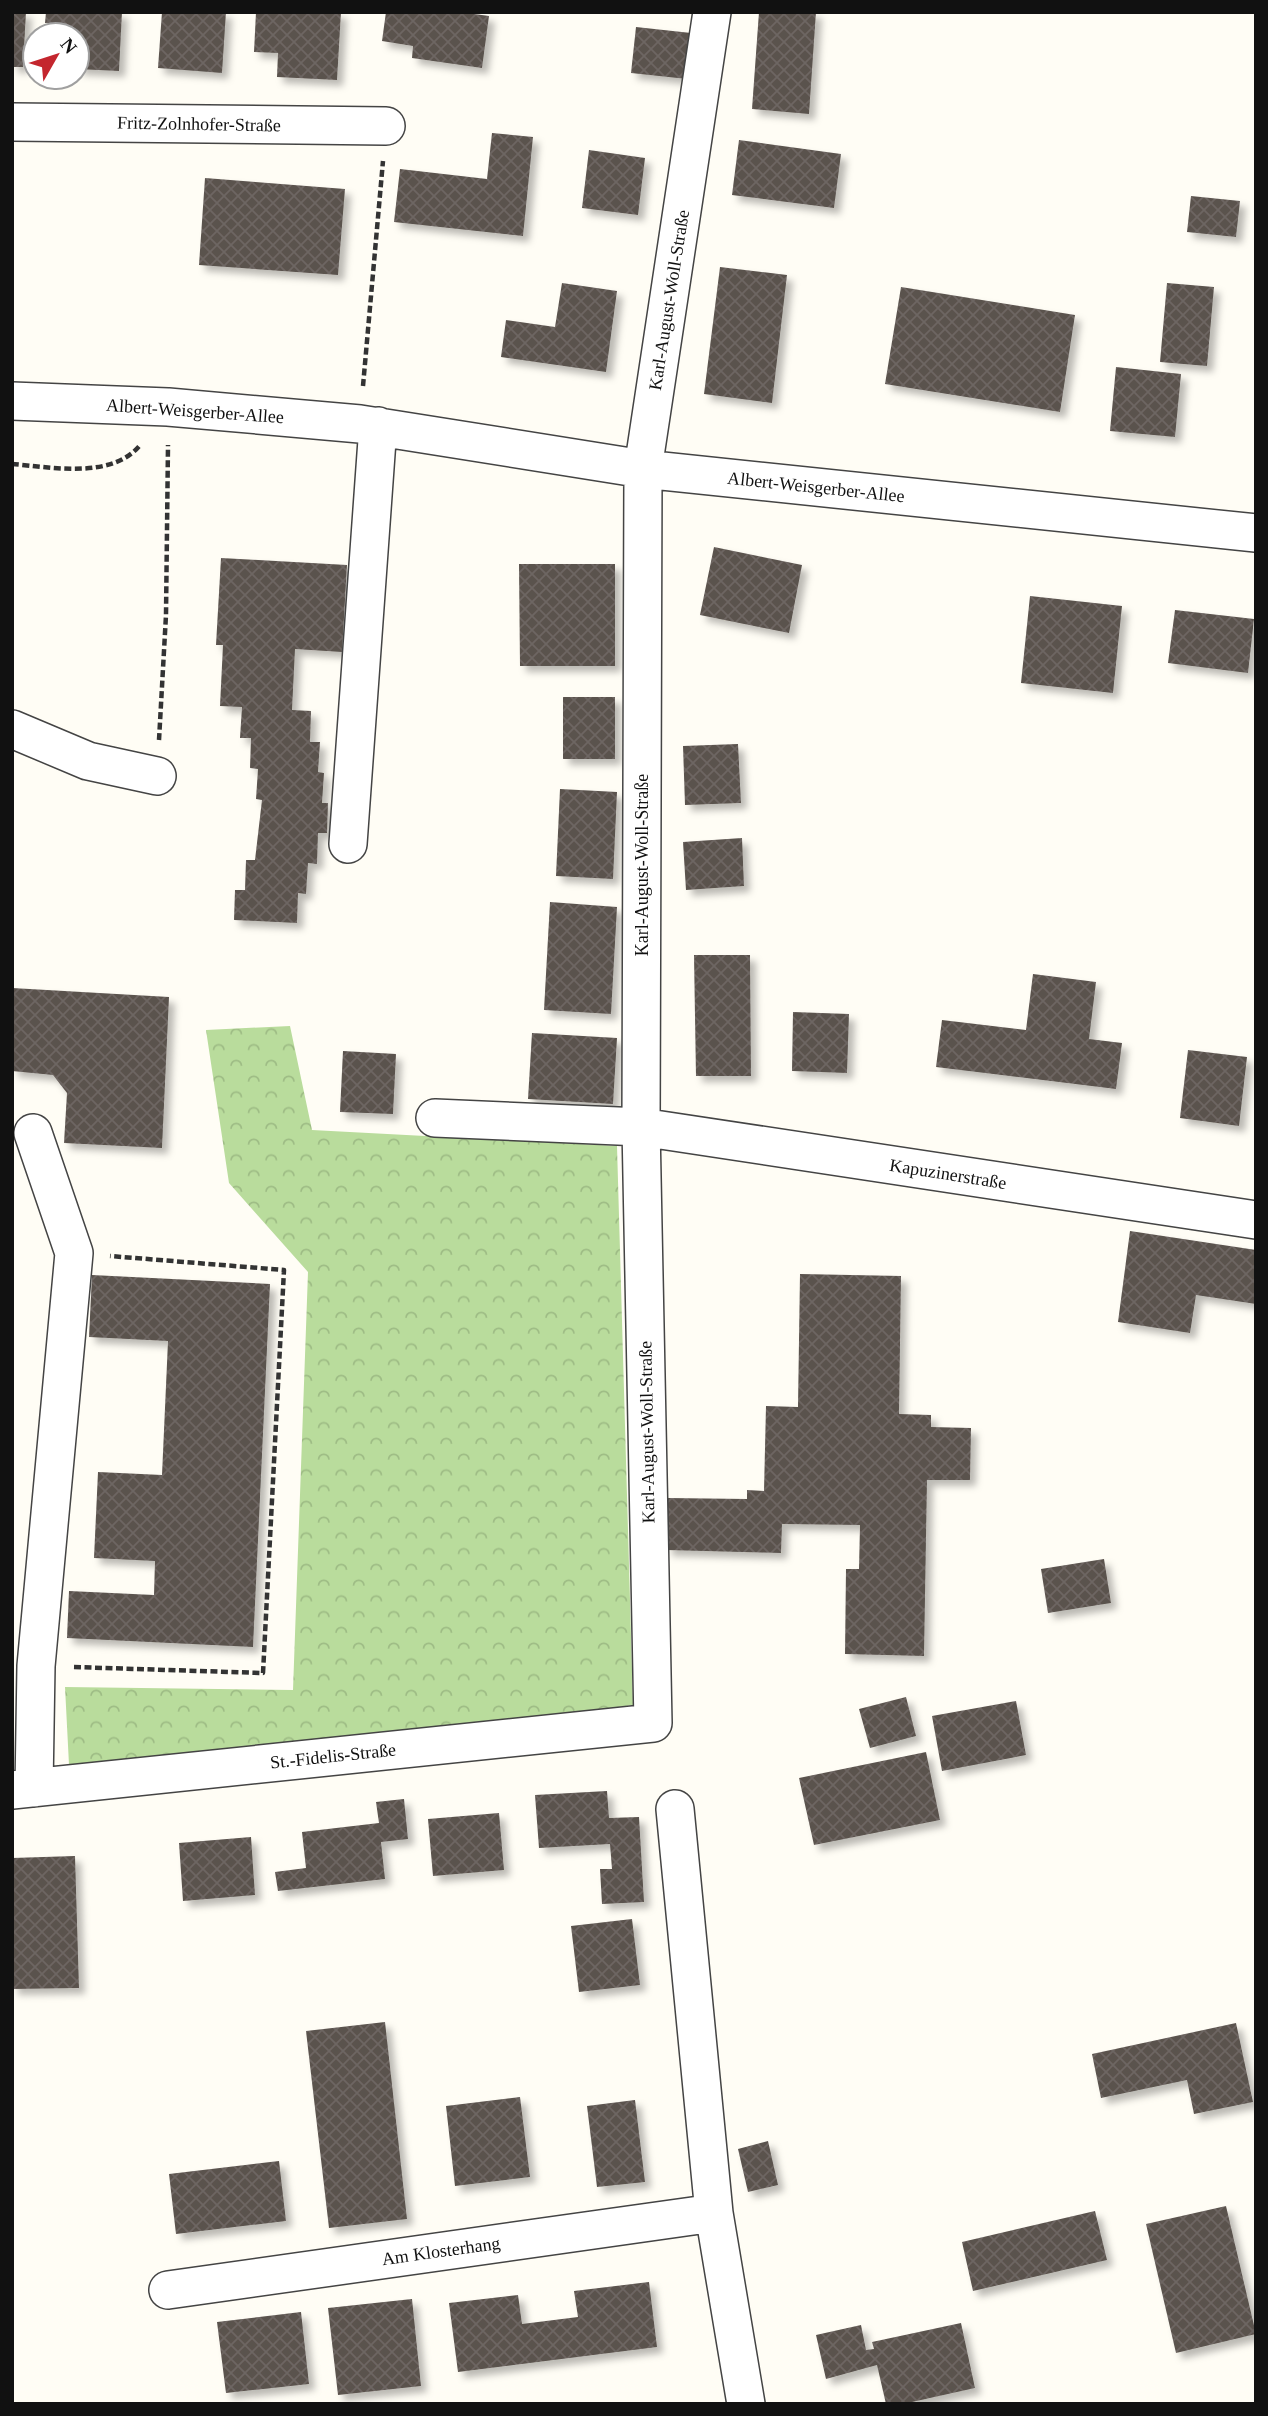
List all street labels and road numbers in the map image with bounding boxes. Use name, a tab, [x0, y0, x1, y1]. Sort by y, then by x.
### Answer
street label: Fritz-Zolnhofer-Straße	[117, 113, 281, 135]
street label: Karl-August-Woll-Straße	[645, 208, 693, 392]
street label: Albert-Weisgerber-Allee	[105, 395, 285, 427]
street label: Albert-Weisgerber-Allee	[726, 468, 906, 506]
street label: Karl-August-Woll-Straße	[632, 774, 652, 956]
street label: Kapuzinerstraße	[888, 1155, 1008, 1193]
street label: Karl-August-Woll-Straße	[635, 1341, 659, 1523]
street label: St.-Fidelis-Straße	[269, 1739, 397, 1773]
street label: Am Klosterhang	[380, 2233, 502, 2269]

